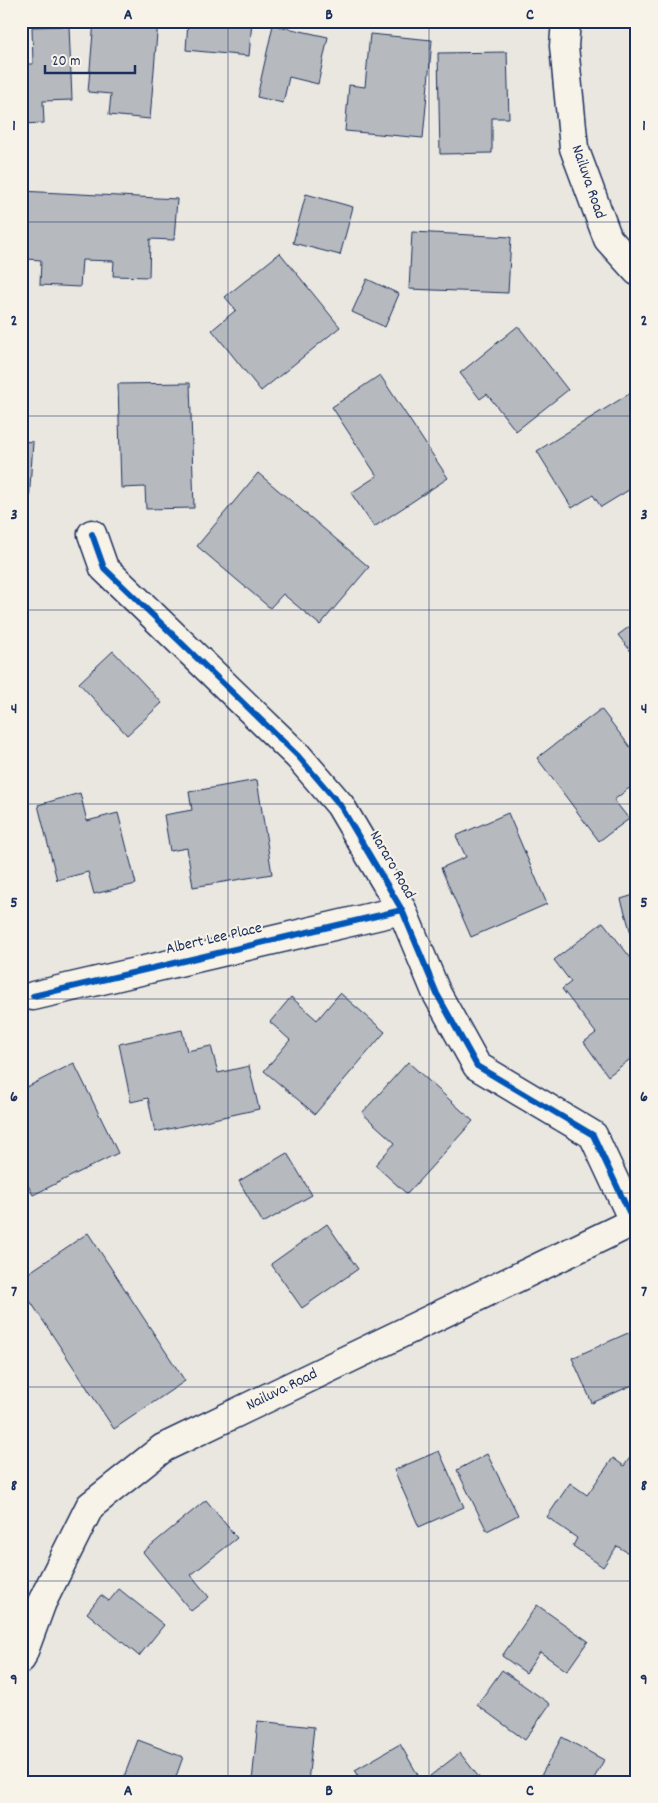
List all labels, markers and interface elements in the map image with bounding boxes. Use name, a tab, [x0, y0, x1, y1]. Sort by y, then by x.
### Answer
text: A	[124, 4, 133, 27]
text: B	[325, 4, 333, 27]
text: C	[526, 4, 534, 27]
scale bar	[45, 42, 135, 74]
text: 20 m	[52, 51, 80, 73]
text: 1	[12, 115, 16, 138]
text: 1	[642, 115, 646, 138]
street label: Nailuva Road	[565, 142, 611, 222]
text: 2	[11, 310, 18, 333]
text: 2	[641, 310, 648, 333]
text: 3	[10, 504, 18, 527]
text: 3	[640, 504, 648, 527]
text: 4	[11, 698, 17, 721]
text: 4	[641, 698, 647, 721]
street label: Nararo Road	[363, 827, 421, 903]
text: 5	[10, 892, 18, 915]
text: 5	[640, 892, 648, 915]
street label: Albert Lee Place	[163, 917, 265, 961]
text: 6	[10, 1086, 18, 1109]
text: 6	[640, 1086, 648, 1109]
text: 7	[11, 1281, 17, 1304]
text: 7	[641, 1281, 647, 1304]
street label: Nailuva Road	[242, 1363, 322, 1417]
text: 8	[11, 1475, 18, 1498]
text: 8	[641, 1475, 648, 1498]
text: 9	[10, 1669, 18, 1692]
text: 9	[640, 1669, 648, 1692]
text: A	[124, 1780, 133, 1803]
text: B	[325, 1780, 333, 1803]
text: C	[526, 1780, 534, 1803]

